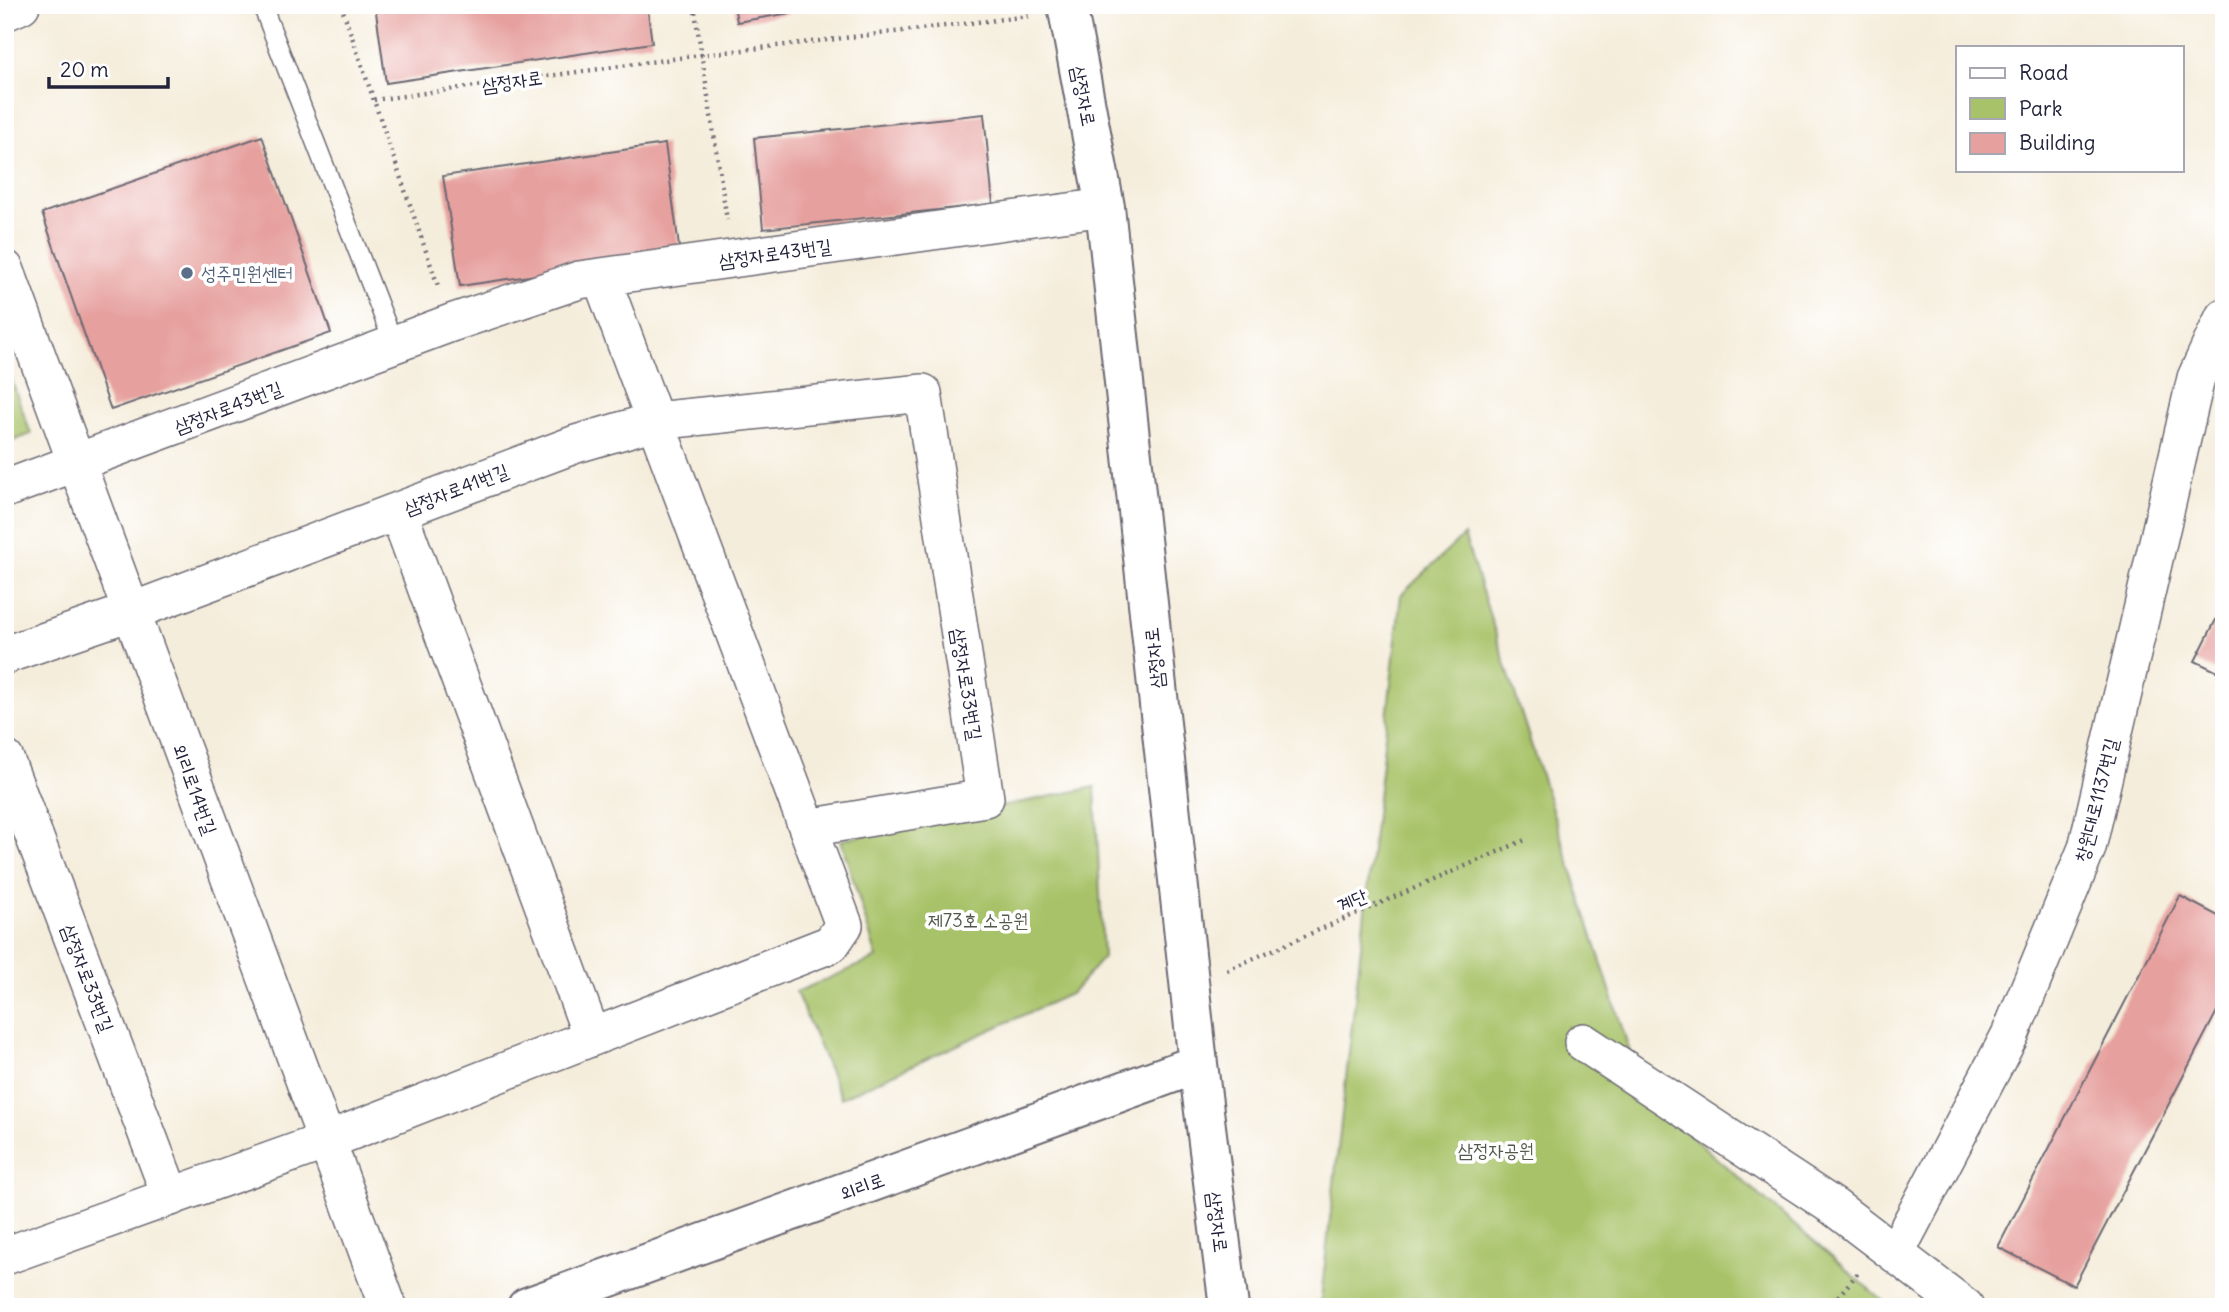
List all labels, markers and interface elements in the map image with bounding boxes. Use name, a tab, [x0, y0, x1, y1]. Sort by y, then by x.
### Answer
scale bar	[49, 46, 168, 90]
legend	[1956, 46, 2184, 172]
text: 20 m	[60, 56, 109, 83]
text: Road	[2019, 59, 2068, 86]
street label: 삼정자로	[1066, 64, 1102, 128]
street label: 삼정자로	[480, 65, 544, 97]
text: Park	[2019, 95, 2062, 122]
text: Building	[2019, 129, 2095, 156]
street label: 삼정자로43번길	[717, 233, 833, 273]
place label: 성주민원센터	[201, 261, 293, 285]
marker: 성주민원센터	[179, 265, 195, 281]
street label: 삼정자로43번길	[171, 375, 285, 439]
street label: 삼정자로41번길	[400, 458, 512, 520]
street label: 삼정자로33번길	[946, 626, 988, 742]
street label: 삼정자로	[1139, 626, 1169, 690]
street label: 창원대로1137번길	[2069, 736, 2123, 864]
street label: 외리로14번길	[167, 740, 223, 838]
street label: 계단	[1333, 883, 1371, 917]
park label: 제73호 소공원	[927, 908, 1029, 932]
street label: 삼정자로33번길	[56, 921, 120, 1035]
park label: 삼정자공원	[1458, 1138, 1534, 1162]
street label: 외리로	[836, 1167, 888, 1205]
street label: 삼정자로	[1202, 1190, 1234, 1254]

